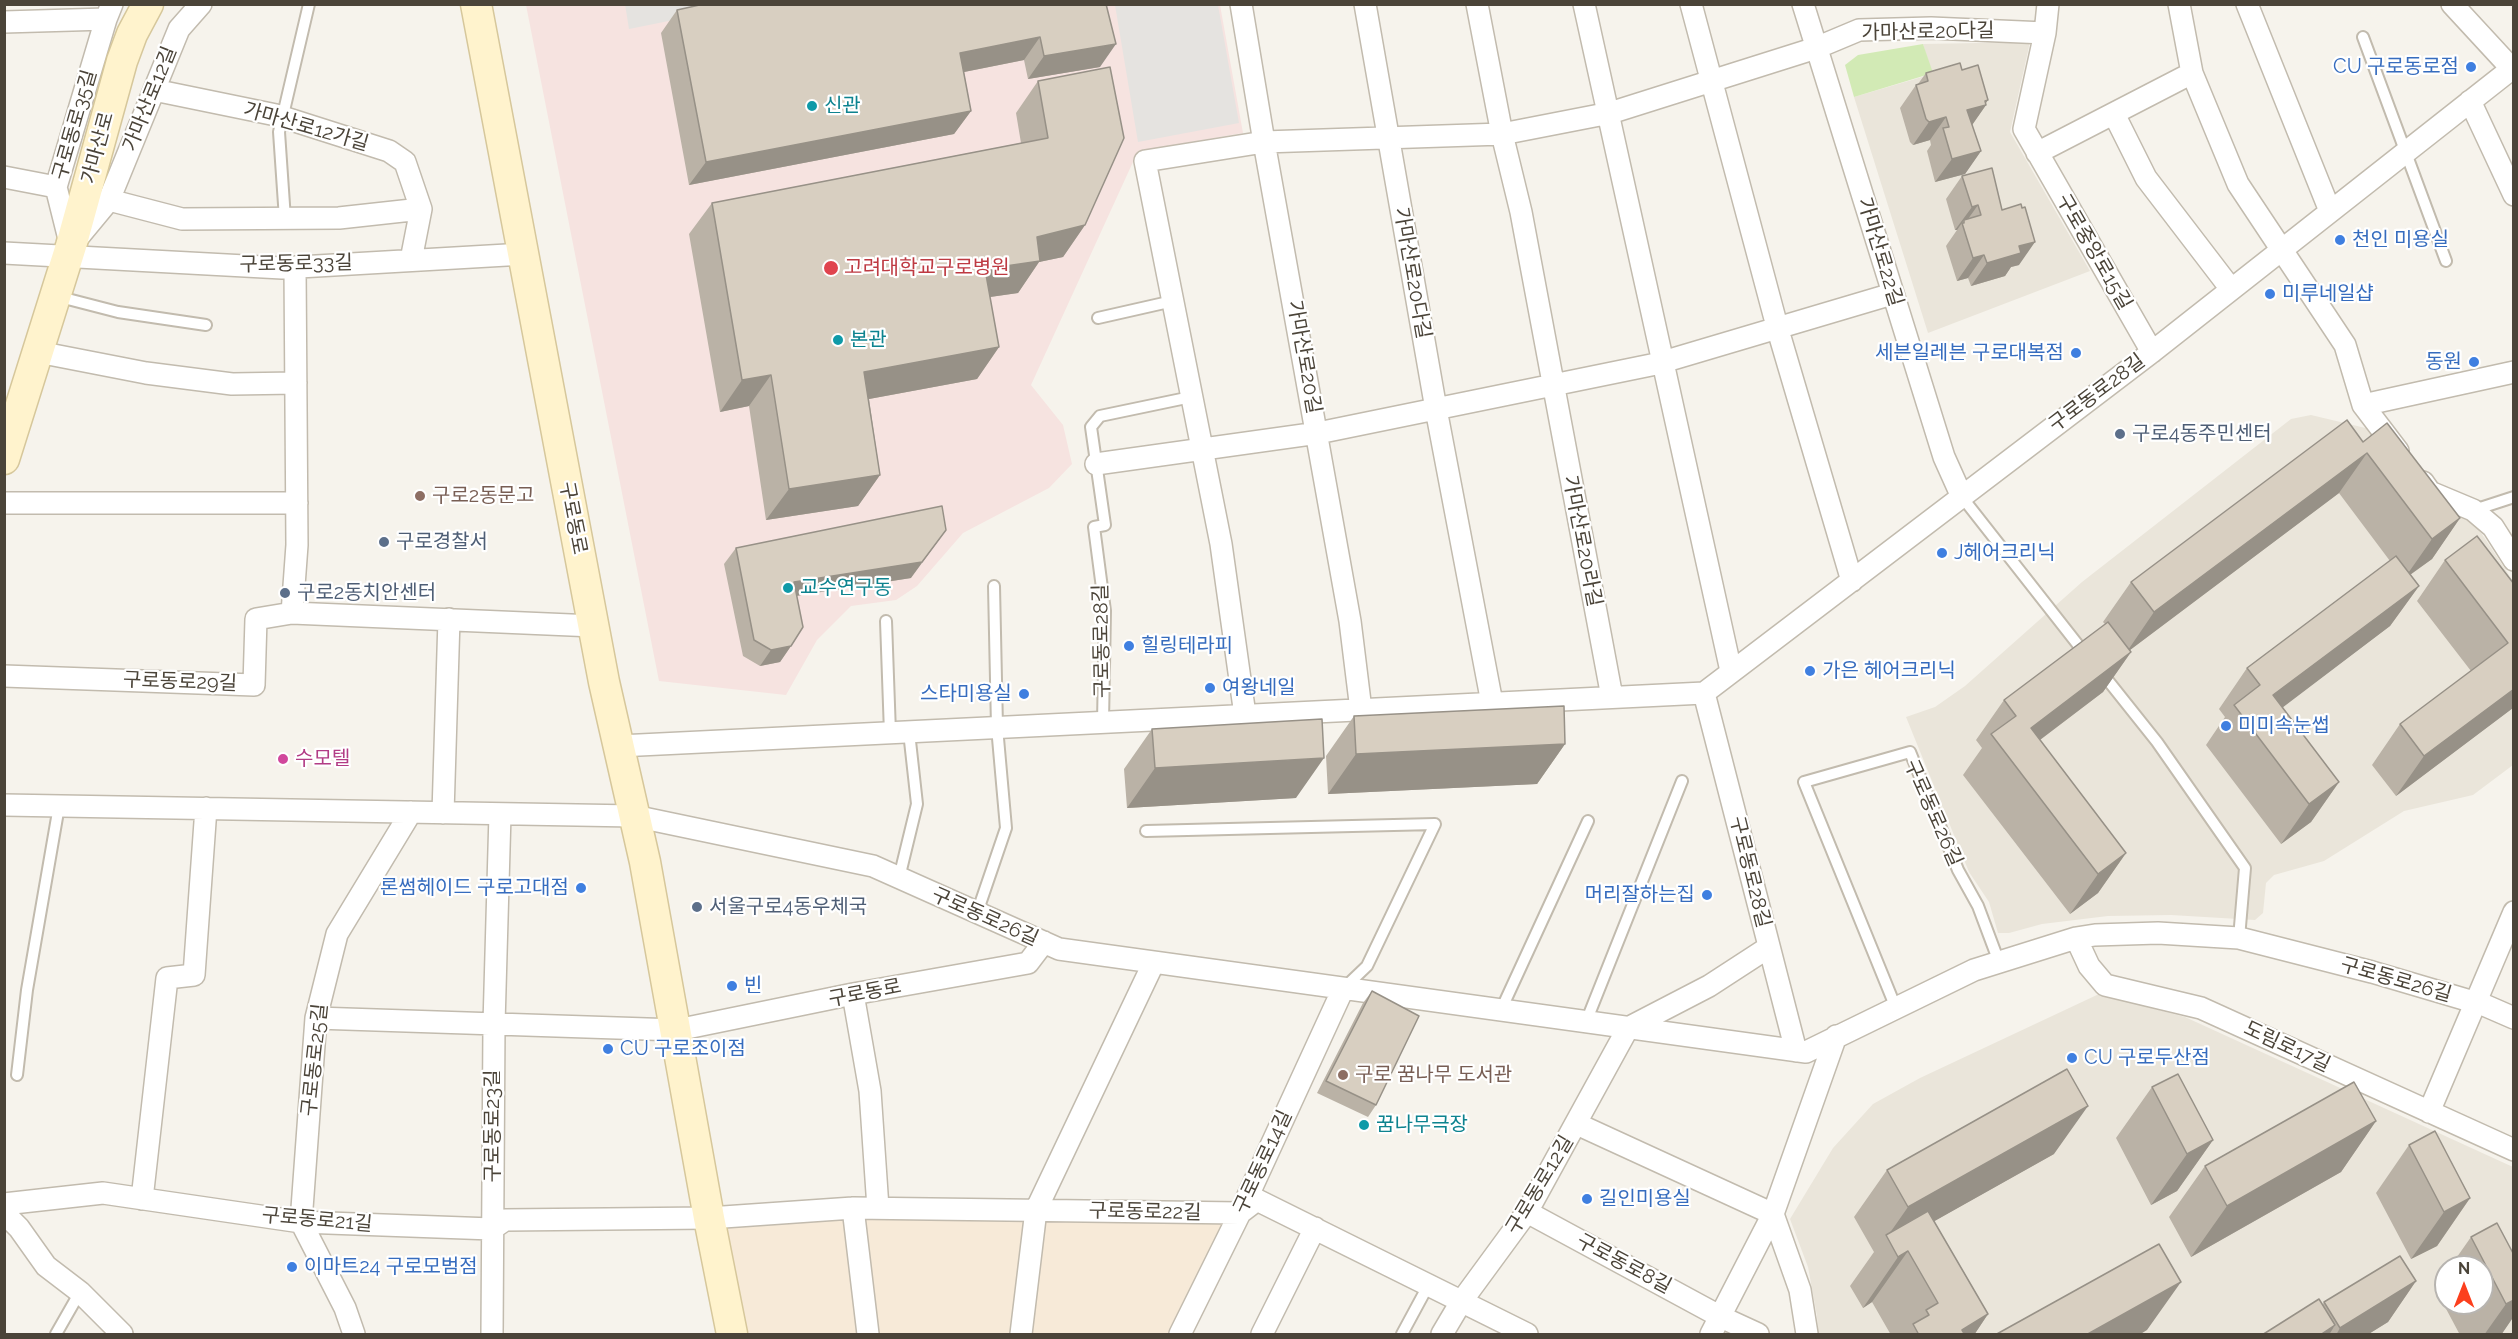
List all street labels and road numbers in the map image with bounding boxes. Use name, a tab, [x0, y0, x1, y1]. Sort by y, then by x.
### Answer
street label: 가마산로20다길	[1861, 19, 1995, 45]
street label: 가마산로12길	[118, 43, 182, 155]
street label: 구로동로35길	[48, 67, 102, 183]
street label: 가마산로12가길	[241, 98, 371, 156]
street label: 가마산로	[77, 109, 119, 187]
street label: 구로중앙로15길	[2051, 190, 2137, 314]
street label: 가마산로22길	[1852, 195, 1908, 309]
street label: 가마산로20다길	[1389, 205, 1435, 341]
street label: 구로동로33길	[239, 251, 353, 277]
street label: 가마산로20길	[1282, 298, 1326, 416]
street label: 구로동로28길	[2044, 349, 2150, 437]
street label: 가마산로20라길	[1558, 473, 1606, 609]
street label: 구로동로	[554, 480, 592, 556]
street label: 구로동로28길	[1089, 584, 1115, 698]
street label: 구로동로29길	[123, 668, 237, 696]
street label: 구로동로26길	[1899, 756, 1967, 870]
street label: 구로동로28길	[1725, 814, 1775, 930]
street label: 구로동로26길	[928, 883, 1042, 951]
street label: 구로동로26길	[2338, 953, 2454, 1007]
street label: 구로동로	[827, 974, 903, 1012]
street label: 구로동로25길	[297, 1002, 333, 1118]
street label: 도림로17길	[2240, 1017, 2334, 1077]
street label: 구로동로23길	[481, 1069, 505, 1183]
street label: 구로동로14길	[1229, 1106, 1297, 1218]
street label: 구로동로12길	[1501, 1131, 1579, 1239]
street label: 구로동로22길	[1088, 1199, 1202, 1225]
street label: 구로동로21길	[261, 1203, 373, 1237]
street label: 구로동로8길	[1573, 1229, 1675, 1299]

